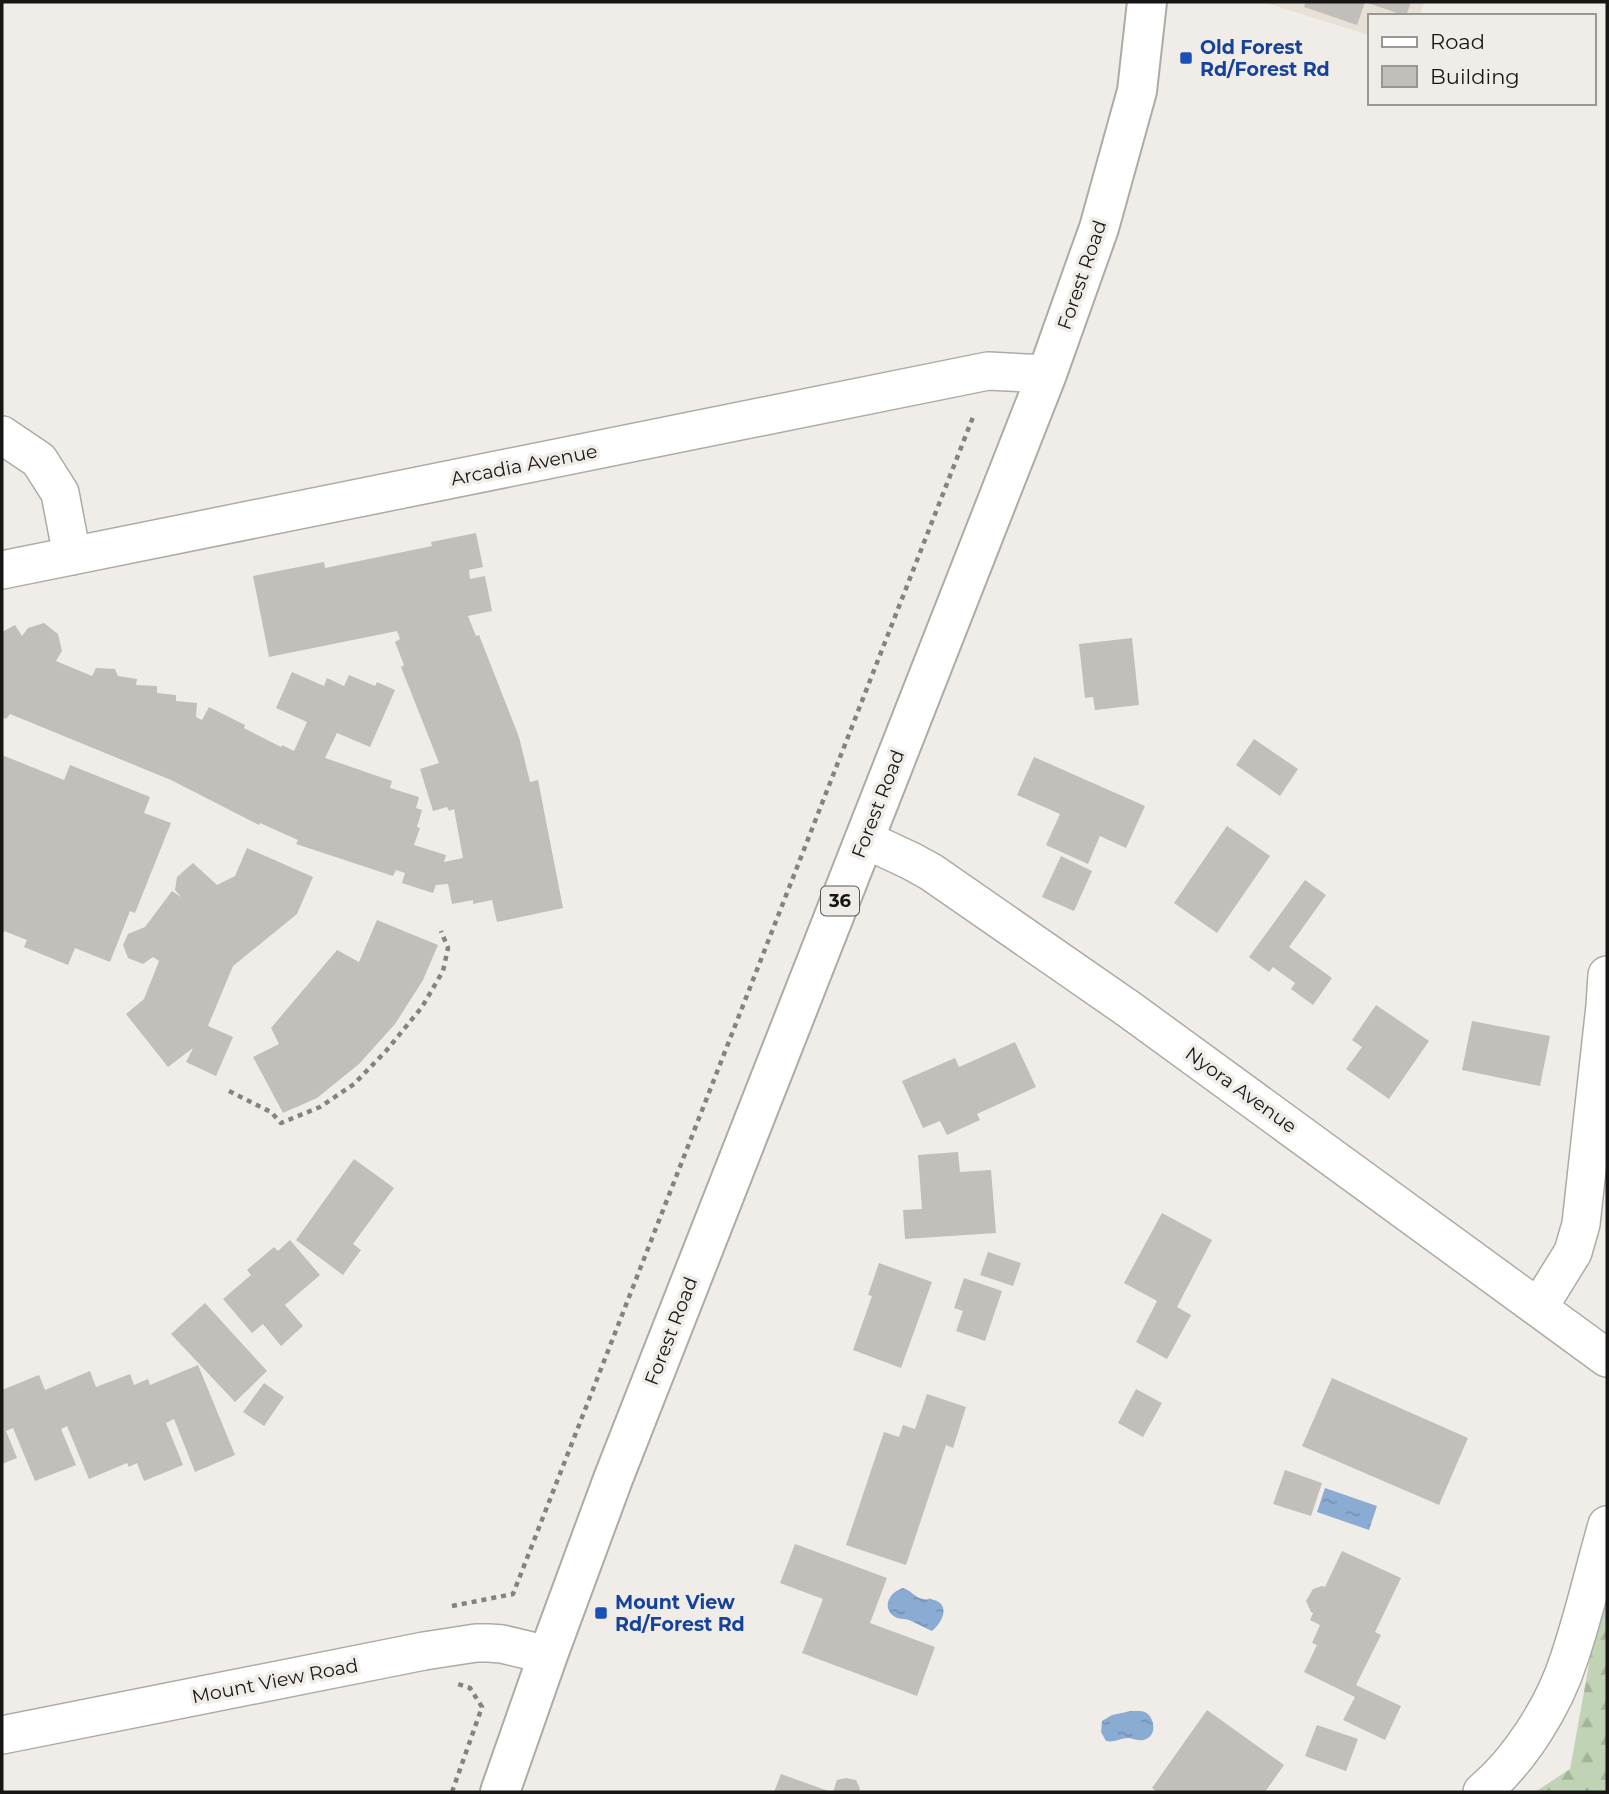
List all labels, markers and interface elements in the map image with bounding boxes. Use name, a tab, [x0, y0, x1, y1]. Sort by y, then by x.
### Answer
legend	[1368, 14, 1595, 105]
text: Road	[1430, 29, 1485, 54]
place label: Old Forest Rd/Forest Rd	[1200, 36, 1330, 81]
marker: Old Forest Rd/Forest Rd	[1178, 50, 1194, 66]
text: Building	[1430, 64, 1520, 89]
street label: Forest Road	[1053, 217, 1111, 333]
street label: Arcadia Avenue	[449, 440, 599, 490]
street label: Forest Road	[847, 747, 909, 861]
road number: 36	[821, 887, 859, 916]
street label: Nyora Avenue	[1181, 1042, 1301, 1138]
street label: Forest Road	[640, 1274, 702, 1388]
place label: Mount View Rd/Forest Rd	[615, 1591, 745, 1636]
marker: Mount View Rd/Forest Rd	[593, 1605, 609, 1621]
street label: Mount View Road	[190, 1654, 360, 1708]

